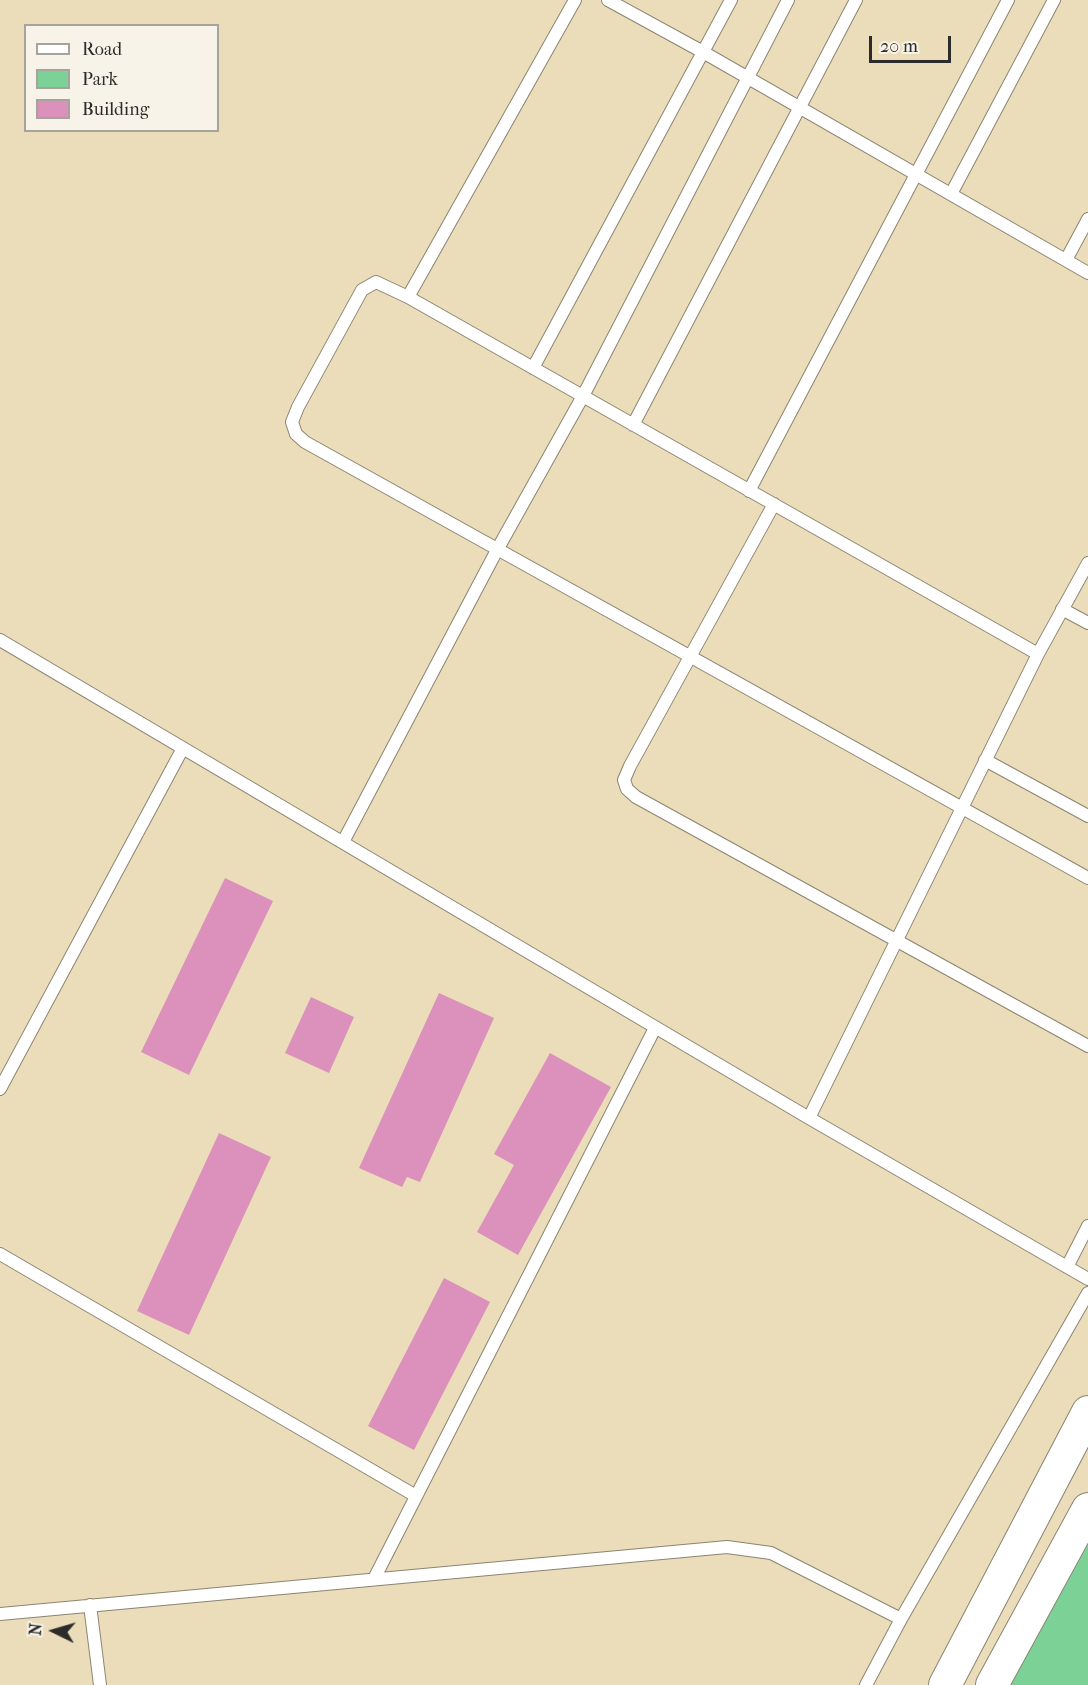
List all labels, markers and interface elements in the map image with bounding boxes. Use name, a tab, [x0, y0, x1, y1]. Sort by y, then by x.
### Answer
legend	[24, 24, 219, 132]
scale bar	[872, 24, 954, 62]
text: 20 m	[880, 36, 918, 57]
text: Road	[82, 39, 122, 60]
text: Park	[82, 69, 118, 90]
text: Building	[82, 99, 149, 120]
north arrow	[24, 1601, 84, 1661]
text: N	[26, 1623, 46, 1636]

